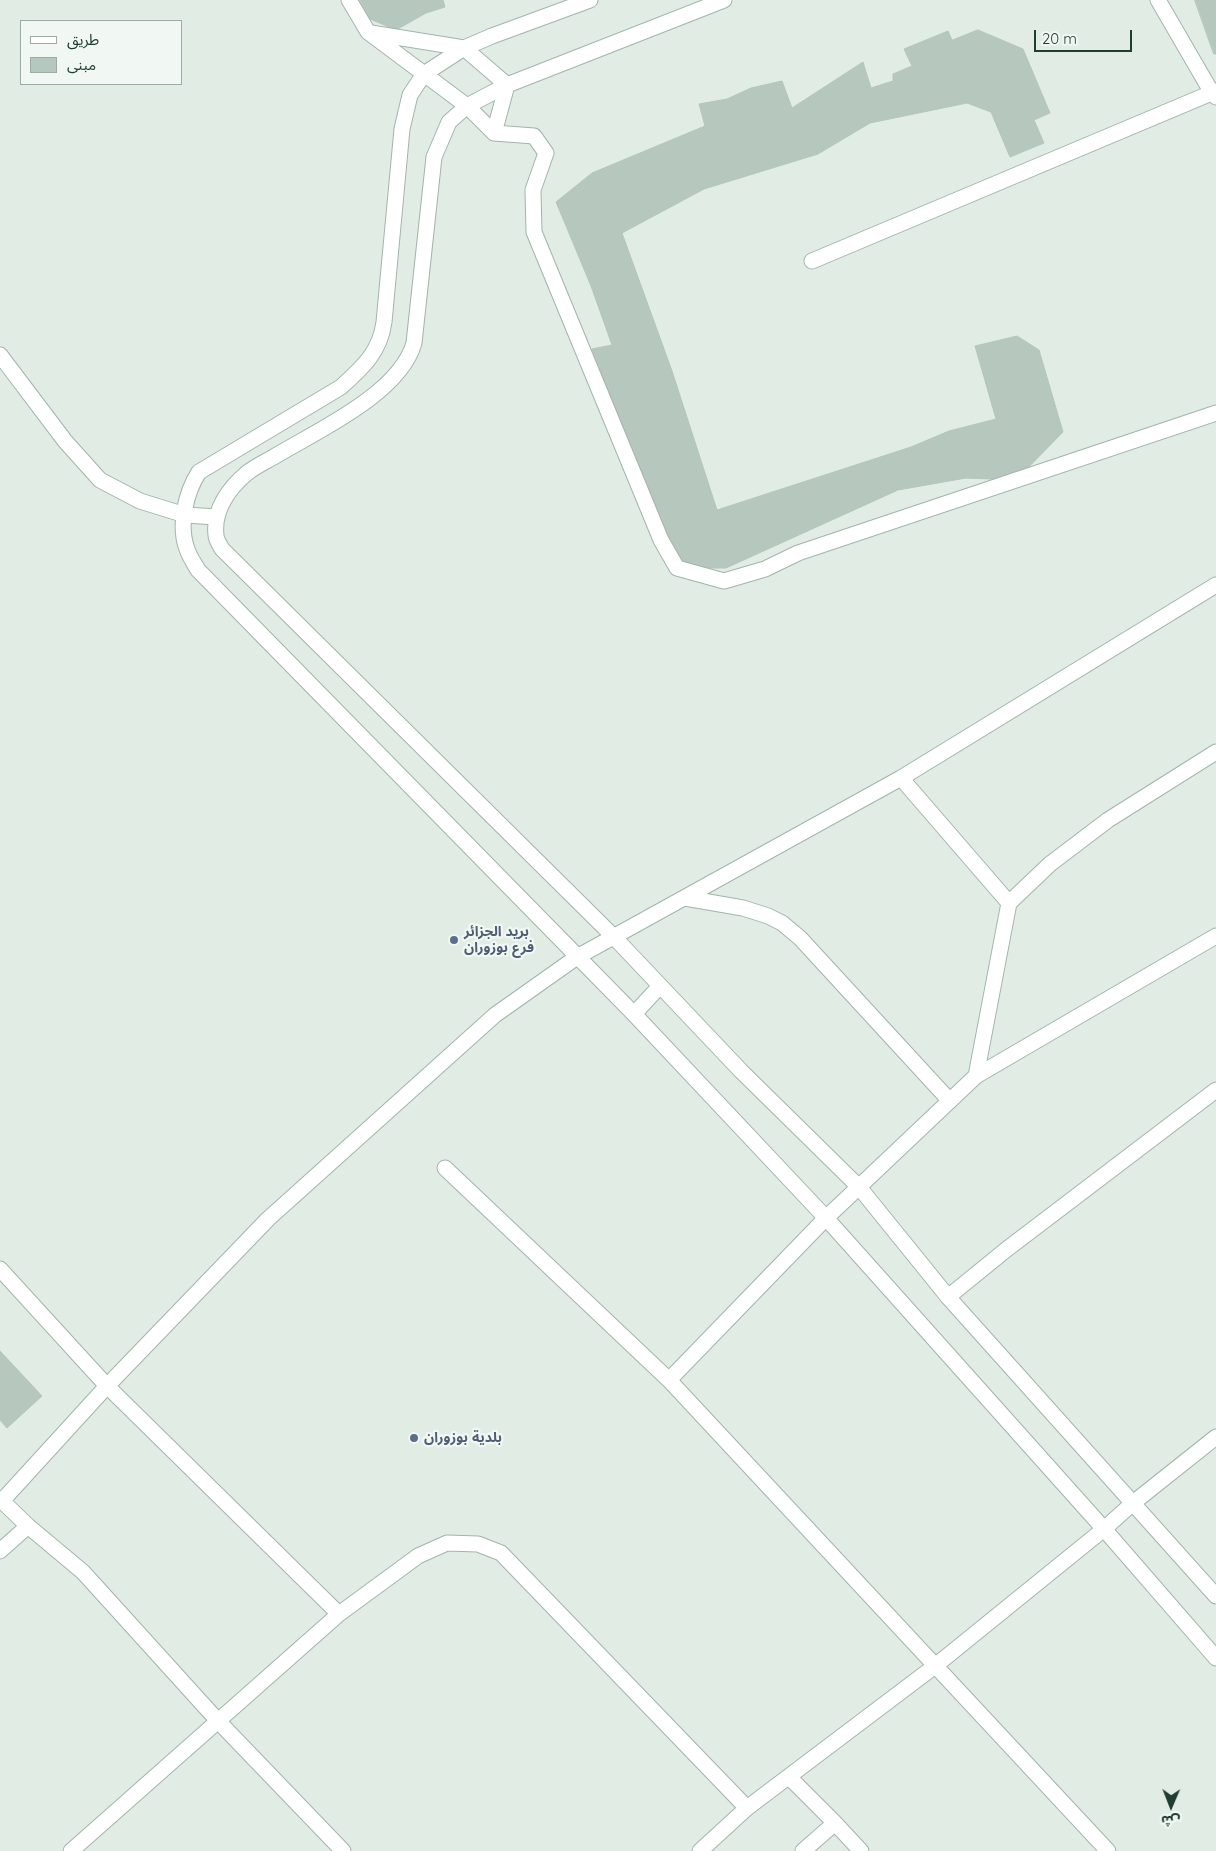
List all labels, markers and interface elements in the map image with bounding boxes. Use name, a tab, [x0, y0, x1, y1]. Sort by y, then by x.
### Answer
legend	[20, 20, 182, 85]
scale bar	[1036, 20, 1134, 52]
text: 20 m	[1042, 29, 1077, 48]
text: طريق	[67, 30, 99, 49]
text: مبنى	[67, 55, 96, 74]
place label: بريد الجزائر فرع بوزوران	[464, 924, 534, 956]
marker: بريد الجزائر فرع بوزوران	[448, 934, 460, 946]
place label: بلدية بوزوران	[424, 1430, 502, 1446]
marker: بلدية بوزوران	[408, 1432, 420, 1444]
north arrow	[1146, 1781, 1196, 1831]
text: ش	[1161, 1812, 1180, 1830]

